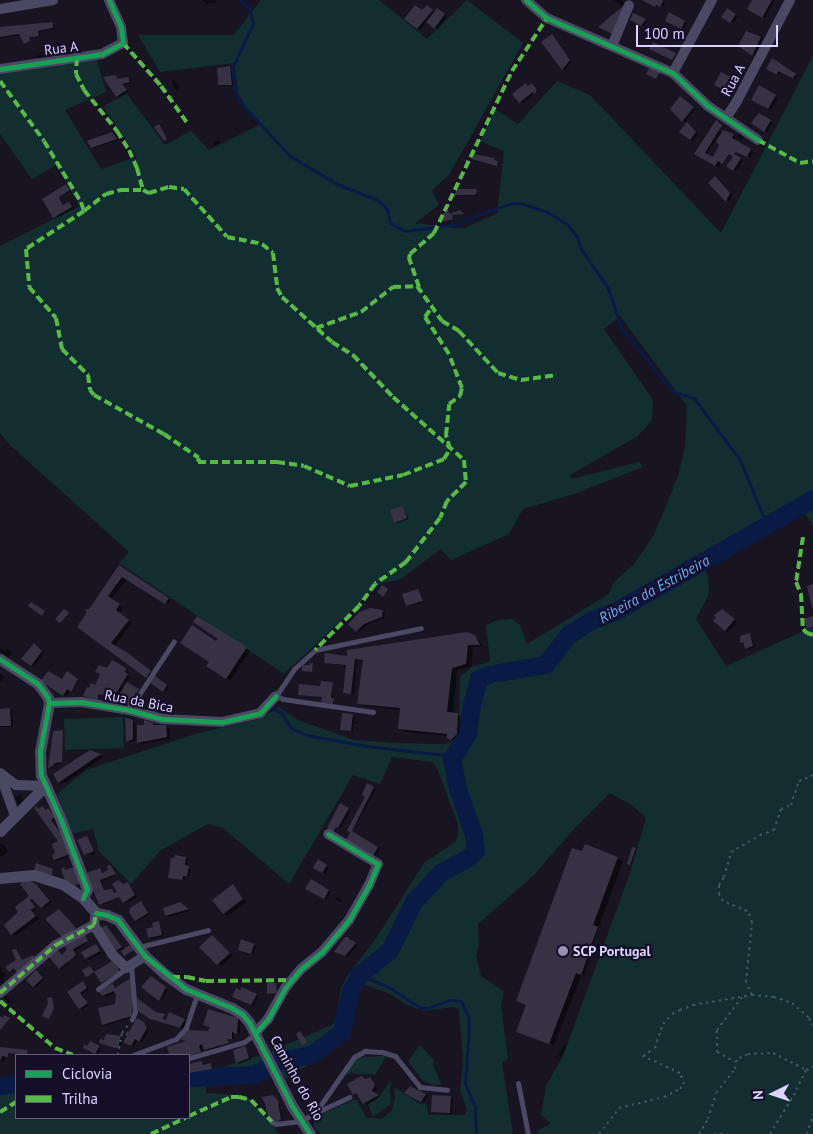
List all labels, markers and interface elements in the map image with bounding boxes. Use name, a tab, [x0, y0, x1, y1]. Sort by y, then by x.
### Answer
scale bar	[638, 15, 780, 47]
text: 100 m	[644, 24, 685, 43]
street label: Rua A	[43, 38, 79, 58]
street label: Rua A	[717, 61, 749, 99]
water label: Ribeira da Estribeira	[595, 551, 713, 627]
street label: Rua da Bica	[103, 686, 175, 716]
place label: SCP Portugal	[573, 943, 651, 959]
marker: SCP Portugal	[557, 945, 569, 957]
street label: Caminho do Rio	[267, 1032, 327, 1124]
legend	[15, 1054, 190, 1119]
text: Ciclovia	[62, 1064, 112, 1083]
north arrow	[748, 1069, 798, 1119]
text: Trilha	[62, 1089, 98, 1108]
text: N	[749, 1090, 767, 1100]

